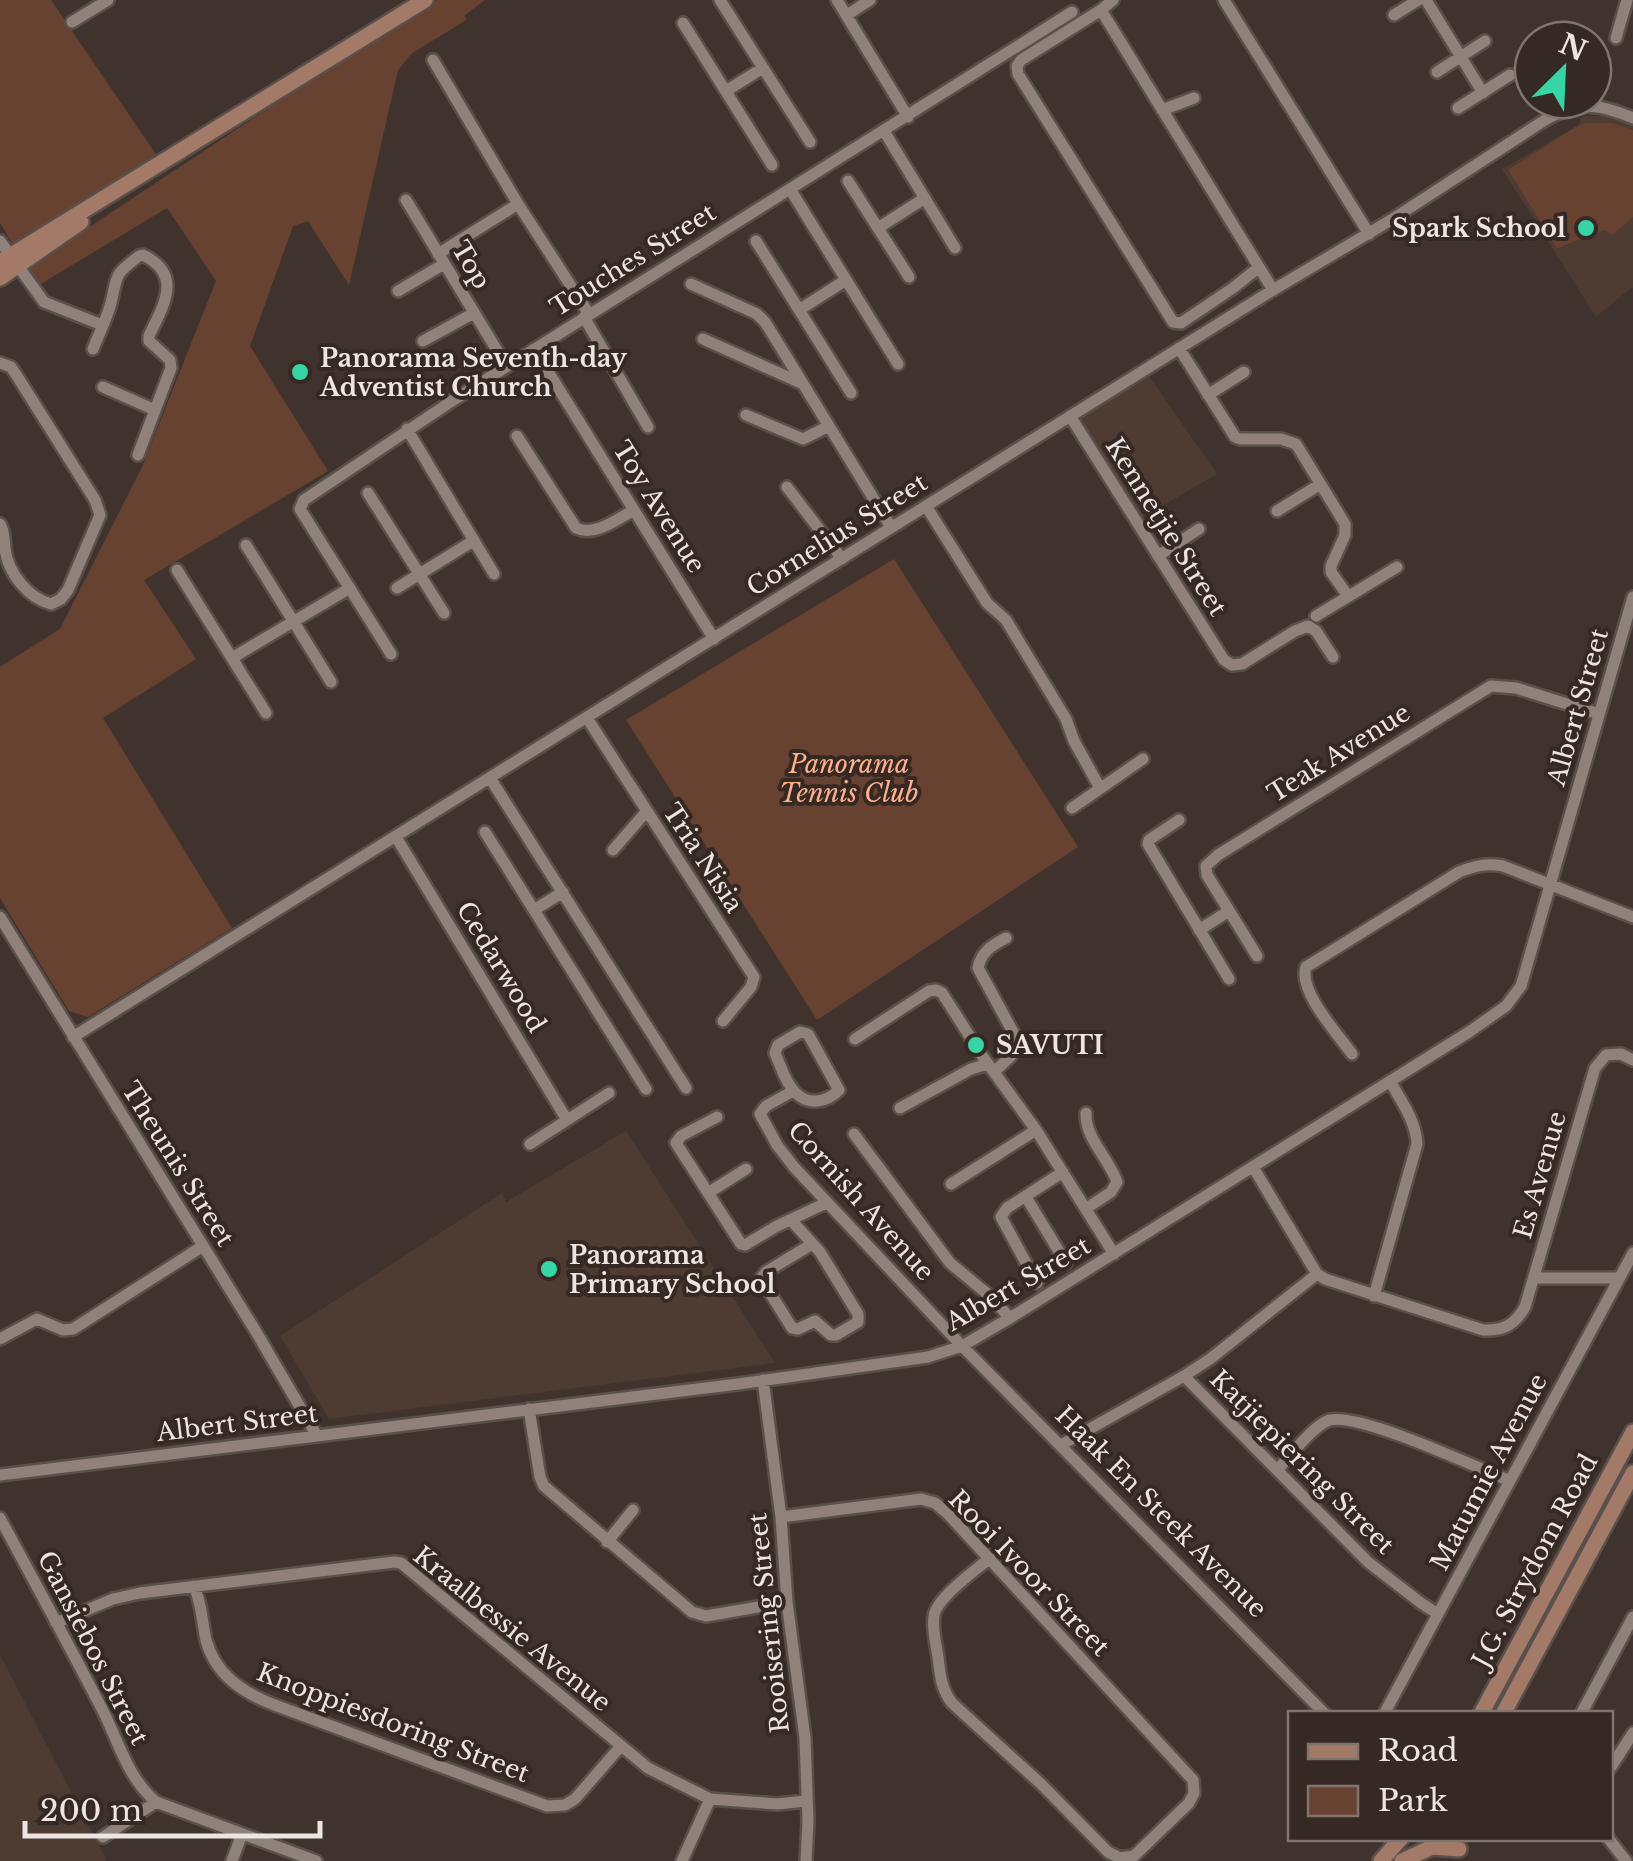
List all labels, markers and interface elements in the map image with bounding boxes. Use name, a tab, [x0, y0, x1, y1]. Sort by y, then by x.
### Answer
north arrow	[1513, 20, 1613, 120]
text: N	[1554, 26, 1592, 69]
street label: Touches Street	[545, 196, 722, 323]
place label: Spark School	[1392, 213, 1566, 244]
marker: Spark School	[1575, 217, 1597, 239]
street label: Top	[445, 235, 497, 295]
place label: Panorama Seventh-day Adventist Church	[319, 343, 628, 403]
marker: Panorama Seventh-day Adventist Church	[289, 361, 311, 383]
street label: Kennetjie Street	[1099, 432, 1234, 622]
street label: Toy Avenue	[606, 435, 712, 579]
street label: Cornelius Street	[741, 467, 933, 603]
street label: Albert Street	[1541, 624, 1615, 790]
street label: Teak Avenue	[1262, 697, 1416, 809]
park label: Panorama Tennis Club	[780, 749, 918, 809]
street label: Tria Nisia	[656, 798, 750, 919]
street label: Cedarwood	[450, 896, 552, 1038]
place label: SAVUTI	[996, 1030, 1104, 1061]
marker: SAVUTI	[965, 1034, 987, 1056]
street label: Theunis Street	[115, 1076, 241, 1252]
street label: Es Avenue	[1507, 1108, 1573, 1242]
street label: Cornish Avenue	[781, 1115, 941, 1287]
street label: Albert Street	[939, 1230, 1096, 1338]
place label: Panorama Primary School	[569, 1240, 775, 1300]
marker: Panorama Primary School	[538, 1258, 560, 1280]
street label: Katjiepiering Street	[1203, 1363, 1401, 1561]
street label: Matumie Avenue	[1424, 1368, 1554, 1576]
street label: Albert Street	[154, 1398, 320, 1448]
street label: Haak En Steek Avenue	[1049, 1400, 1273, 1624]
street label: J.G. Strydom Road	[1464, 1449, 1604, 1676]
street label: Rooi Ivoor Street	[942, 1484, 1116, 1663]
street label: Rooisering Street	[742, 1511, 796, 1735]
street label: Kraalbessie Avenue	[407, 1540, 617, 1718]
street label: Gansiebos Street	[31, 1546, 156, 1751]
street label: Knoppiesdoring Street	[252, 1657, 534, 1789]
legend	[1288, 1711, 1613, 1841]
text: Road	[1378, 1732, 1458, 1769]
scale bar	[25, 1776, 320, 1838]
text: Park	[1378, 1782, 1448, 1819]
text: 200 m	[40, 1792, 142, 1829]

